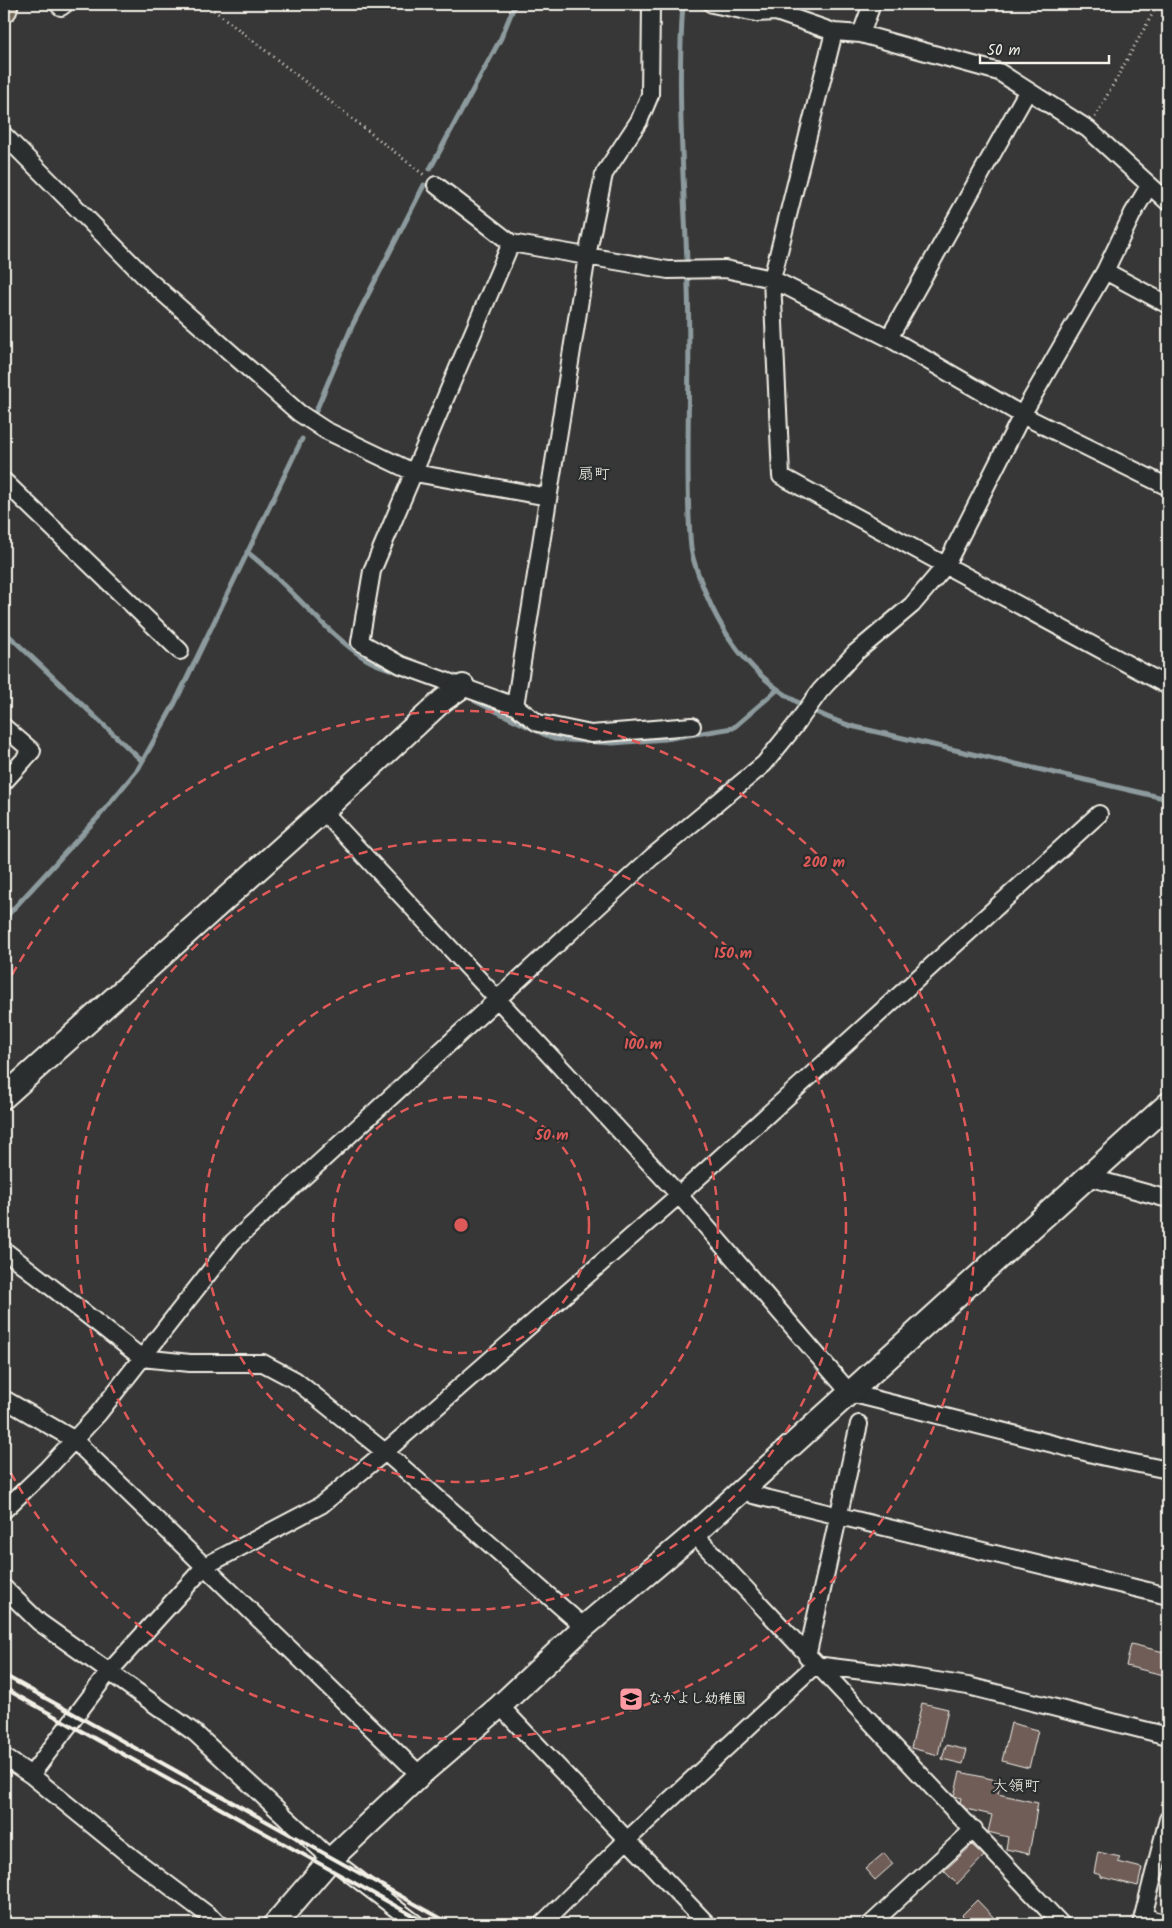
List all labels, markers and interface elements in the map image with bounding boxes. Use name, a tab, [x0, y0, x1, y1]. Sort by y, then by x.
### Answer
scale bar	[980, 32, 1108, 64]
text: 50 m	[987, 39, 1021, 63]
district label: 扇町	[578, 462, 610, 487]
text: 200 m	[803, 851, 845, 875]
text: 150 m	[714, 942, 752, 966]
text: 100 m	[624, 1033, 662, 1057]
text: 50 m	[534, 1124, 569, 1148]
centre of rings	[452, 1216, 470, 1234]
school or university icon: なかよし幼稚園	[618, 1686, 644, 1712]
place label: なかよし幼稚園	[648, 1688, 746, 1710]
district label: 大領町	[992, 1774, 1040, 1799]

